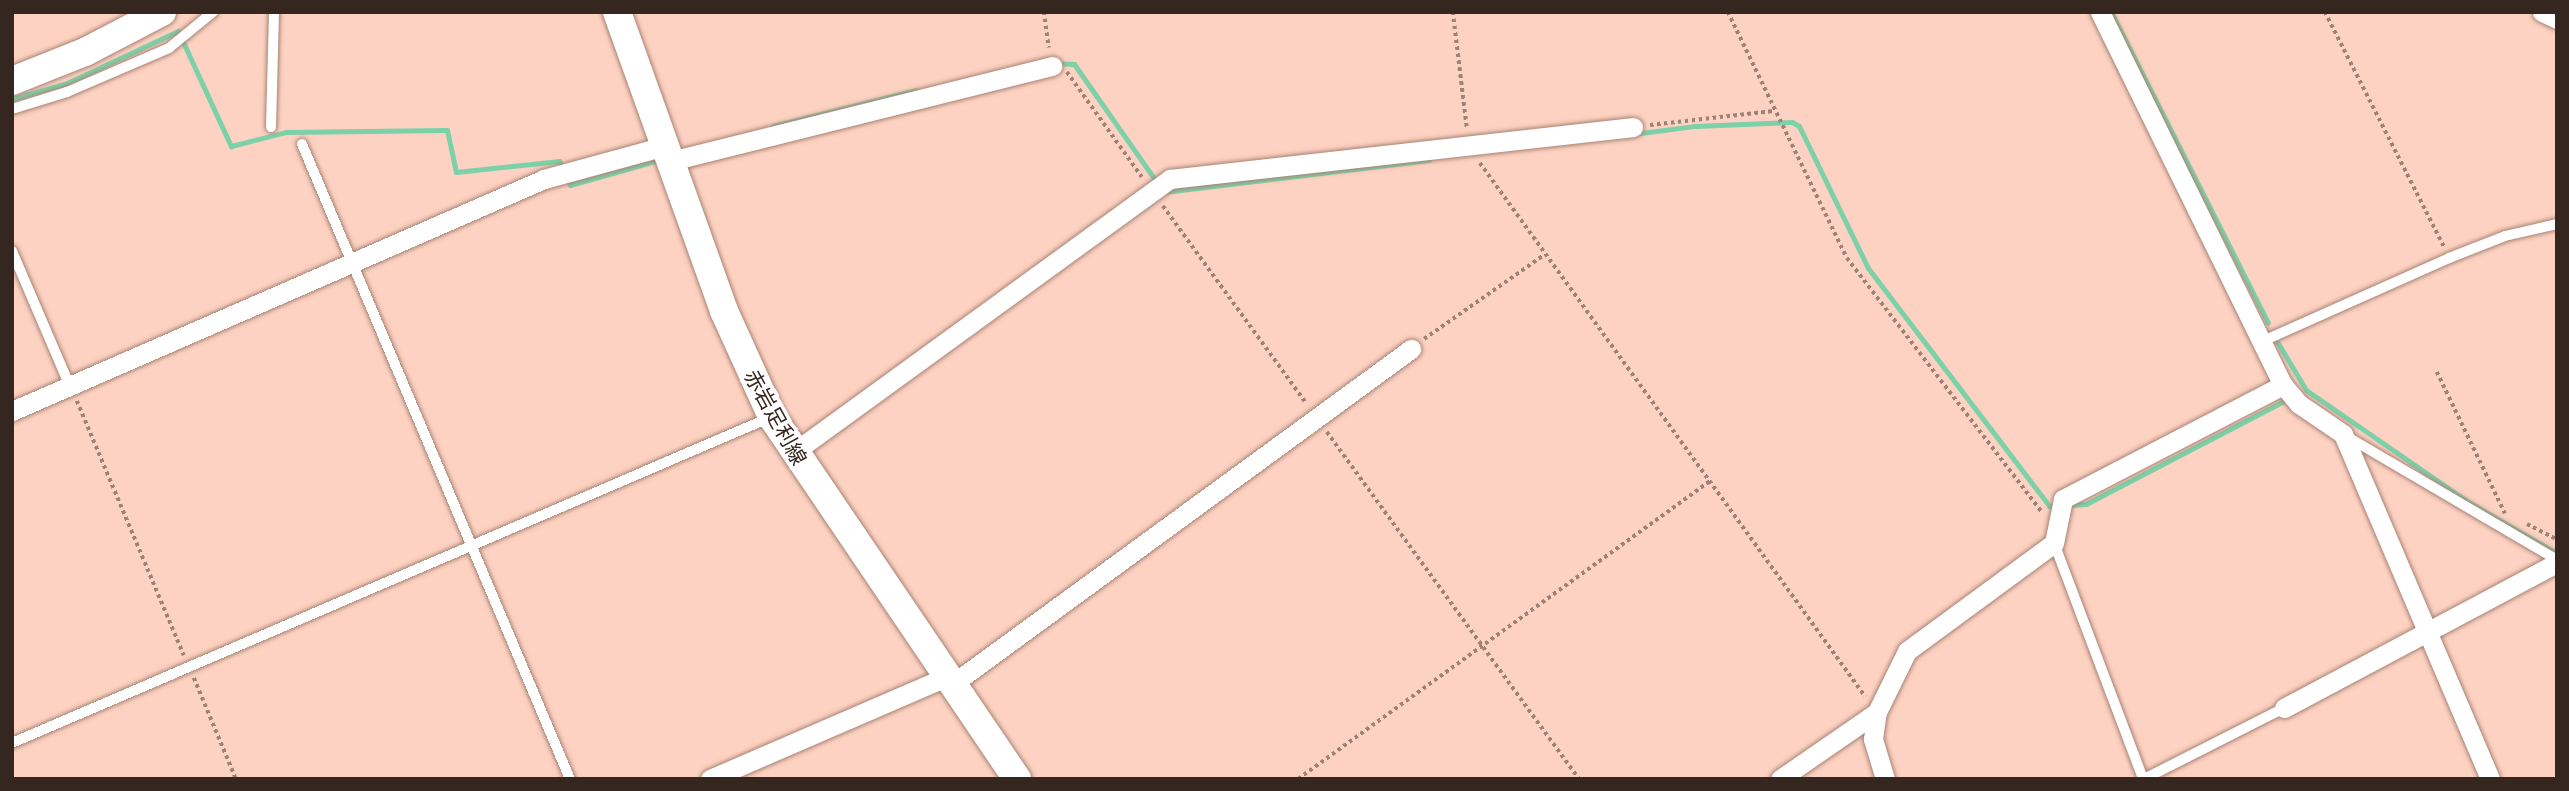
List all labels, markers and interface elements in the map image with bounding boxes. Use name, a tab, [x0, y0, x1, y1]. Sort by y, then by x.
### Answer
street label: 赤岩足利線	[740, 365, 812, 469]

